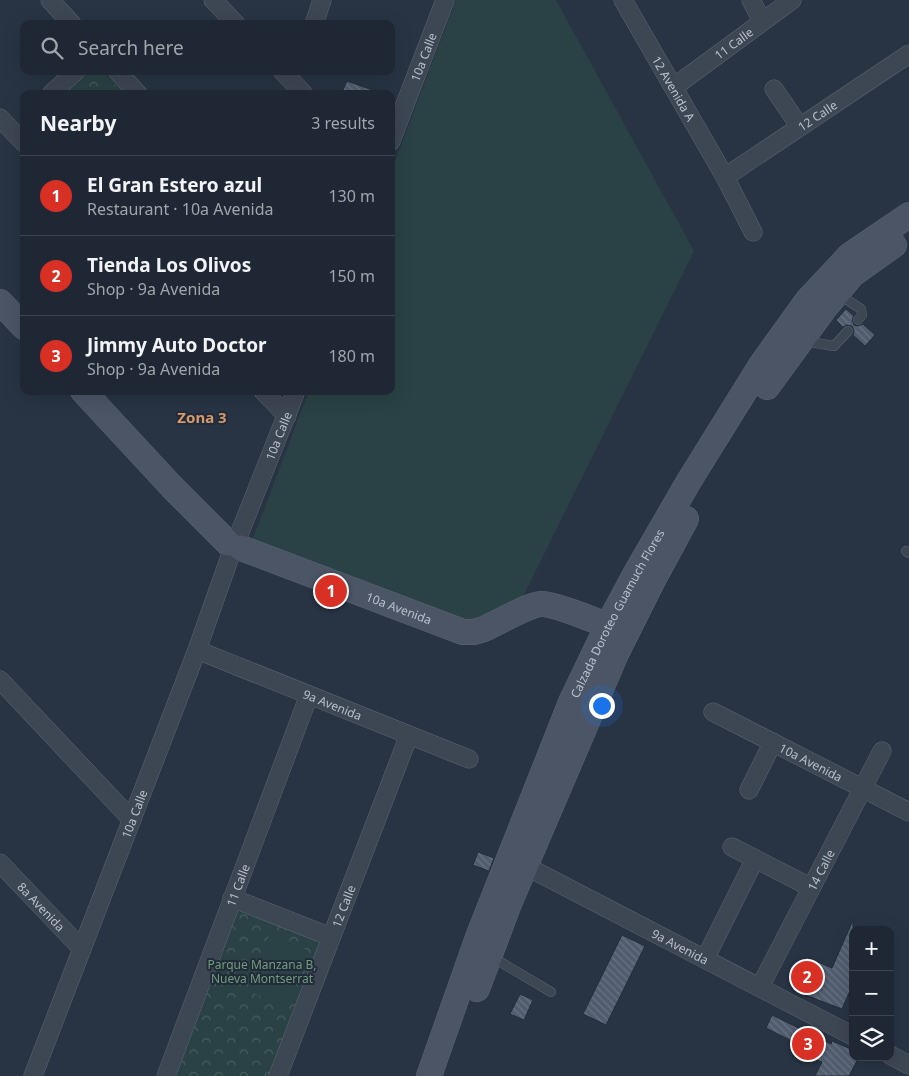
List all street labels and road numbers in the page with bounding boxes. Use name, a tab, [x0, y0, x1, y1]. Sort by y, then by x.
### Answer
street label: 11 Calle	[711, 23, 757, 63]
street label: 10a Calle	[406, 30, 440, 84]
street label: 12 Avenida A	[648, 53, 700, 124]
street label: 12 Calle	[794, 96, 841, 135]
street label: 10a Calle	[261, 409, 296, 463]
street label: Calzada Doroteo Guamuch Flores	[566, 526, 668, 701]
street label: 10a Avenida	[364, 588, 434, 628]
street label: 9a Avenida	[301, 685, 364, 724]
street label: 10a Avenida	[776, 739, 846, 785]
street label: 10a Calle	[117, 787, 151, 841]
street label: 14 Calle	[803, 846, 838, 893]
street label: 11 Calle	[222, 861, 253, 909]
street label: 8a Avenida	[14, 878, 69, 935]
street label: 12 Calle	[327, 882, 359, 930]
street label: 9a Avenida	[649, 924, 712, 968]

